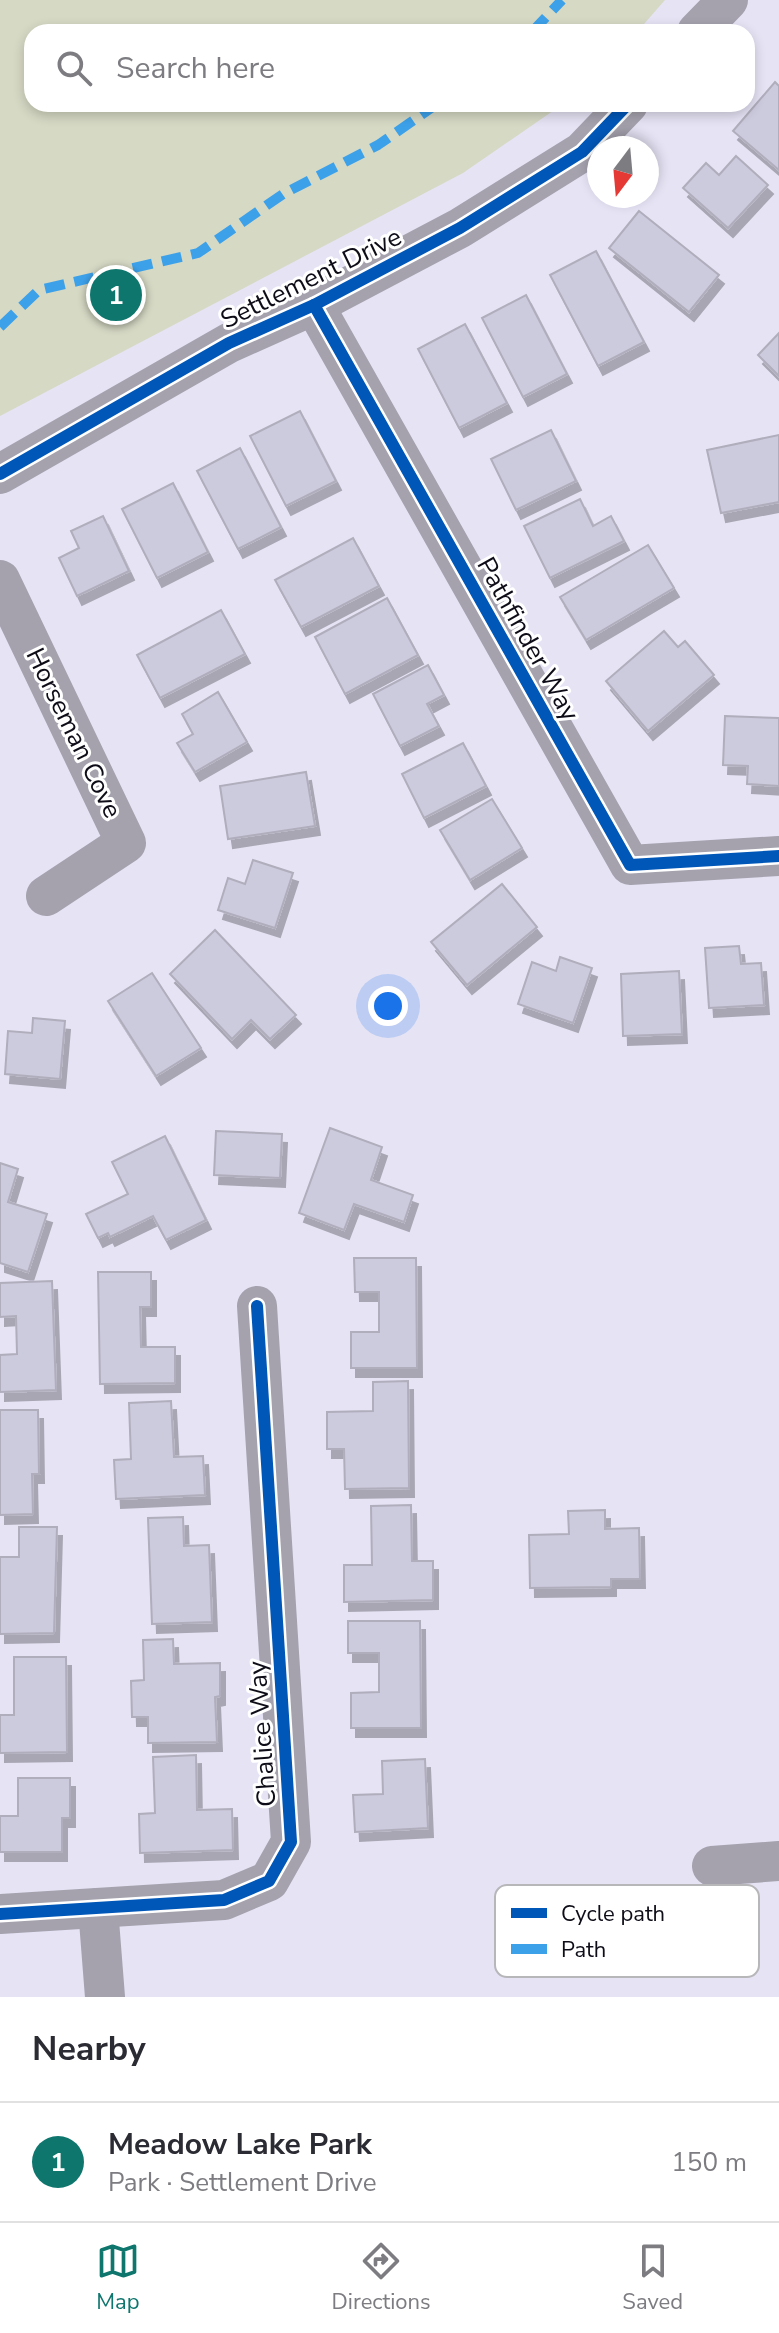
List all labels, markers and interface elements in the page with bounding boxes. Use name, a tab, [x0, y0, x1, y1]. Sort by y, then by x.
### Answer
search box	[24, 24, 755, 112]
icon: search	[52, 46, 96, 90]
text: Search here	[116, 48, 275, 89]
north arrow	[587, 136, 659, 208]
street label: Settlement Drive	[215, 219, 407, 337]
pin: 1	[90, 265, 142, 325]
street label: Pathfinder Way	[469, 551, 588, 728]
street label: Horseman Cove	[18, 642, 130, 824]
your location	[368, 986, 408, 1026]
street label: Chalice Way	[239, 1659, 285, 1808]
legend	[495, 1885, 759, 1977]
text: Cycle path	[561, 1899, 665, 1929]
text: Path	[561, 1935, 606, 1965]
text: Nearby	[32, 2026, 146, 2072]
text: Meadow Lake Park	[108, 2124, 372, 2165]
text: 1	[50, 2145, 66, 2180]
text: 150 m	[671, 2145, 747, 2180]
text: Park · Settlement Drive	[108, 2165, 377, 2200]
tab: Map	[96, 2239, 140, 2317]
tab: Directions	[332, 2239, 431, 2317]
tab: Saved	[622, 2239, 683, 2317]

